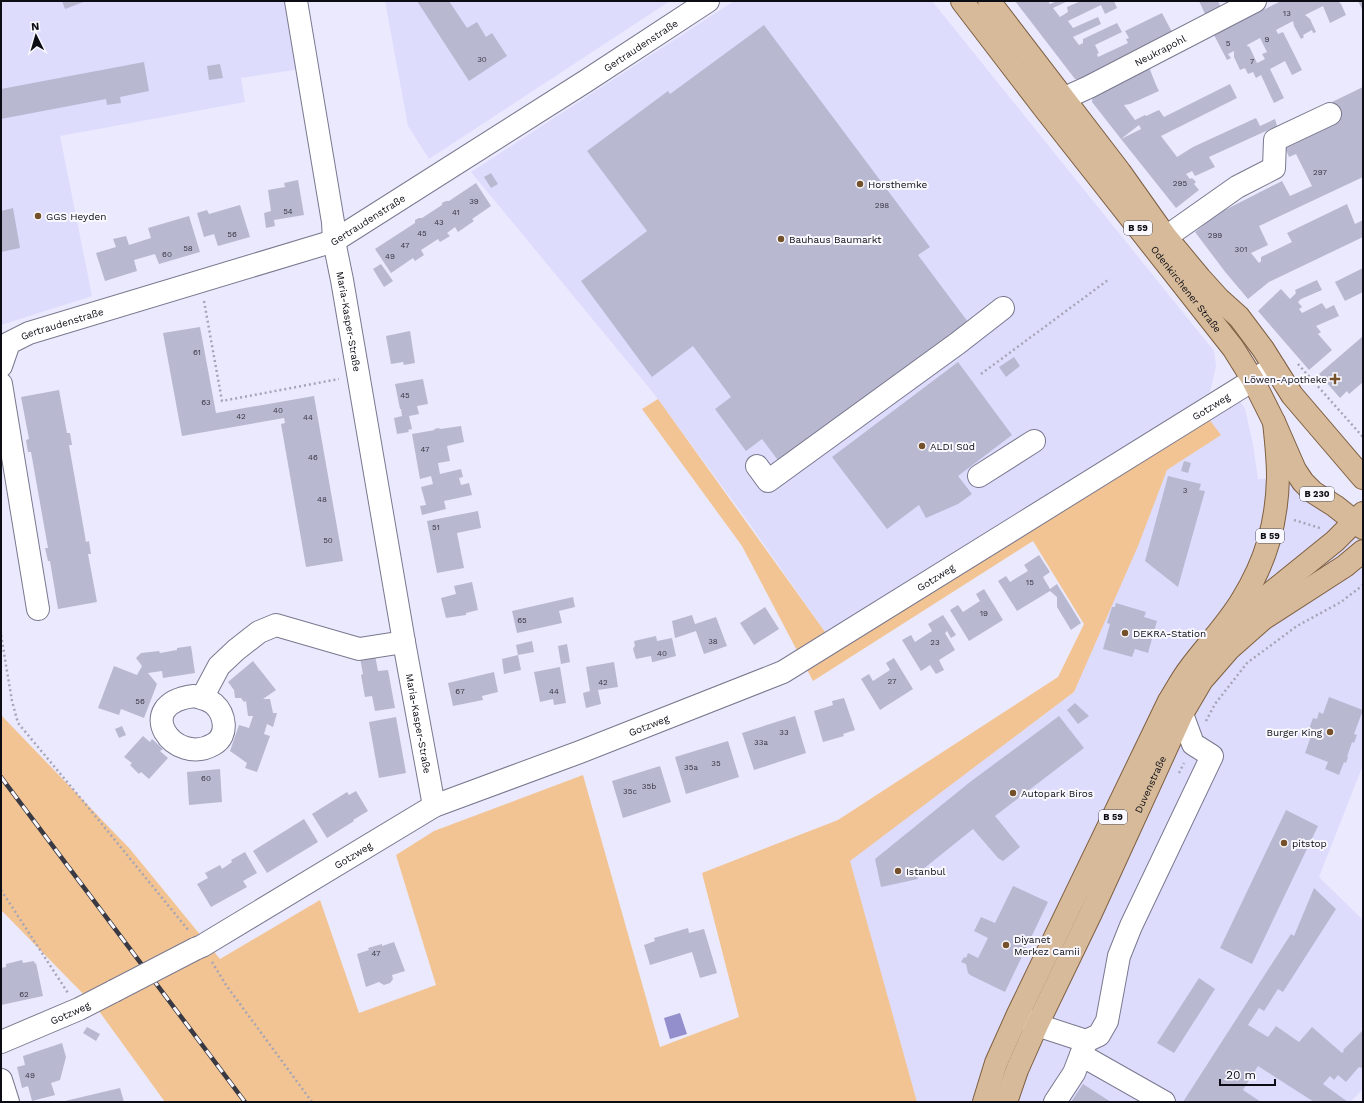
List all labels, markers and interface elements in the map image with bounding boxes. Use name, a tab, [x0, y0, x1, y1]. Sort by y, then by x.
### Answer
house number: 13	[1283, 9, 1291, 18]
north arrow	[16, 16, 56, 56]
street label: Gertraudenstraße	[601, 17, 680, 73]
text: N	[31, 20, 40, 33]
street label: Neukrapohl	[1133, 32, 1187, 68]
house number: 9	[1265, 35, 1270, 44]
house number: 5	[1226, 39, 1231, 48]
house number: 30	[477, 55, 487, 64]
house number: 7	[1250, 57, 1255, 66]
house number: 297	[1313, 168, 1327, 177]
marker: Horsthemke	[855, 179, 865, 189]
place label: Horsthemke	[868, 179, 928, 190]
house number: 295	[1173, 179, 1187, 188]
street label: Gertraudenstraße	[328, 192, 407, 247]
house number: 39	[469, 197, 479, 206]
house number: 298	[875, 201, 889, 210]
house number: 54	[283, 207, 293, 216]
house number: 41	[452, 208, 460, 217]
marker: GGS Heyden	[33, 211, 43, 221]
place label: GGS Heyden	[46, 211, 106, 222]
house number: 43	[434, 218, 444, 227]
road number: B 59	[1124, 221, 1152, 235]
house number: 45	[417, 229, 427, 238]
house number: 56	[227, 230, 237, 239]
house number: 299	[1208, 231, 1222, 240]
marker: Bauhaus Baumarkt	[776, 234, 786, 244]
place label: Bauhaus Baumarkt	[789, 234, 882, 245]
house number: 47	[401, 241, 410, 250]
street label: Odenkirchener Straße	[1149, 243, 1224, 334]
house number: 58	[183, 244, 193, 253]
house number: 301	[1235, 245, 1247, 254]
house number: 60	[162, 250, 172, 259]
house number: 49	[385, 252, 395, 261]
street label: Maria-Kasper-Straße	[335, 270, 363, 373]
street label: Gertraudenstraße	[19, 305, 105, 342]
house number: 61	[193, 348, 201, 357]
place label: Löwen-Apotheke	[1244, 374, 1327, 385]
marker: Löwen-Apotheke	[1330, 374, 1340, 384]
street label: Gotzweg	[1190, 390, 1232, 422]
house number: 45	[400, 391, 410, 400]
house number: 63	[201, 398, 211, 407]
house number: 40	[273, 406, 283, 415]
house number: 42	[236, 412, 246, 421]
house number: 44	[303, 413, 313, 422]
marker: ALDI Süd	[917, 441, 927, 451]
place label: ALDI Süd	[930, 441, 975, 452]
house number: 47	[421, 445, 430, 454]
house number: 46	[308, 453, 318, 462]
house number: 3	[1183, 486, 1188, 495]
road number: B 230	[1300, 487, 1334, 501]
house number: 48	[317, 495, 327, 504]
house number: 51	[432, 523, 440, 532]
road number: B 59	[1256, 529, 1284, 543]
house number: 50	[323, 536, 333, 545]
street label: Gotzweg	[915, 561, 957, 593]
house number: 15	[1026, 578, 1034, 587]
house number: 19	[980, 609, 988, 618]
house number: 65	[517, 616, 527, 625]
marker: DEKRA-Station	[1120, 628, 1130, 638]
place label: DEKRA-Station	[1133, 628, 1206, 639]
house number: 38	[708, 637, 718, 646]
house number: 23	[930, 638, 940, 647]
house number: 40	[657, 649, 667, 658]
street label: Maria-Kasper-Straße	[404, 673, 433, 775]
house number: 27	[888, 677, 897, 686]
house number: 42	[598, 678, 608, 687]
house number: 67	[455, 687, 465, 696]
house number: 44	[549, 687, 559, 696]
house number: 56	[135, 697, 145, 706]
street label: Gotzweg	[627, 712, 671, 738]
place label: Burger King	[1266, 727, 1323, 738]
marker: Burger King	[1325, 727, 1335, 737]
house number: 33	[779, 728, 789, 737]
house number: 33a	[754, 738, 768, 747]
street label: Duvenstraße	[1132, 754, 1168, 815]
house number: 35	[711, 759, 721, 768]
house number: 35a	[684, 763, 698, 772]
house number: 60	[201, 774, 211, 783]
house number: 35b	[642, 782, 656, 791]
house number: 35c	[623, 787, 637, 796]
marker: Autopark Biros	[1008, 788, 1018, 798]
place label: Autopark Biros	[1021, 788, 1093, 799]
road number: B 59	[1099, 810, 1127, 824]
marker: pitstop	[1279, 838, 1289, 848]
place label: pitstop	[1292, 838, 1327, 849]
street label: Gotzweg	[332, 839, 374, 870]
marker: Istanbul	[893, 866, 903, 876]
place label: Istanbul	[906, 866, 946, 877]
place label: Diyanet Merkez Camii	[1014, 934, 1080, 957]
marker: Diyanet Merkez Camii	[1001, 940, 1011, 950]
house number: 47	[372, 949, 381, 958]
house number: 62	[19, 990, 29, 999]
street label: Gotzweg	[49, 999, 92, 1026]
scale bar	[1220, 1061, 1275, 1087]
text: 20 m	[1226, 1068, 1256, 1082]
house number: 49	[25, 1071, 35, 1080]

